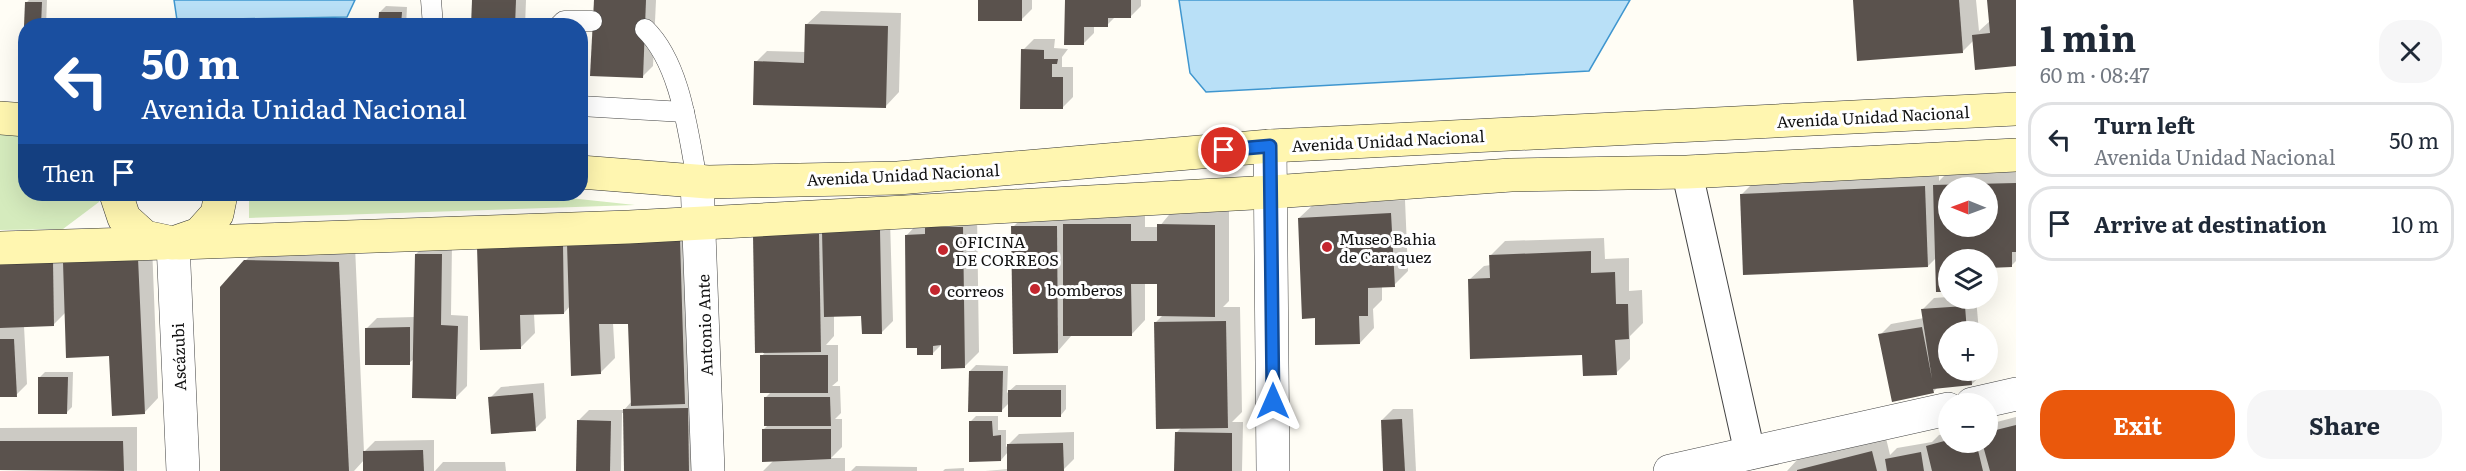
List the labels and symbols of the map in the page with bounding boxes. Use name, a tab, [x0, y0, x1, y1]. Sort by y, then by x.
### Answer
street label: Avenida Unidad Nacional	[1776, 99, 1970, 133]
street label: Avenida Unidad Nacional	[1291, 123, 1485, 157]
pin	[1198, 124, 1249, 175]
street label: Avenida Unidad Nacional	[806, 157, 1000, 191]
north arrow	[1938, 177, 1998, 237]
place label: Museo Bahia de Caraquez	[1339, 226, 1437, 268]
place label: OFICINA DE CORREOS	[955, 229, 1059, 271]
marker: Museo Bahia de Caraquez	[1320, 240, 1334, 254]
marker: OFICINA DE CORREOS	[936, 243, 950, 257]
street label: Antonio Ante	[690, 274, 718, 376]
place label: bomberos	[1047, 277, 1123, 301]
place label: correos	[947, 278, 1004, 302]
marker: bomberos	[1028, 282, 1042, 296]
marker: correos	[928, 283, 942, 297]
street label: Ascázubi	[165, 322, 191, 392]
position arrow	[1241, 369, 1305, 433]

